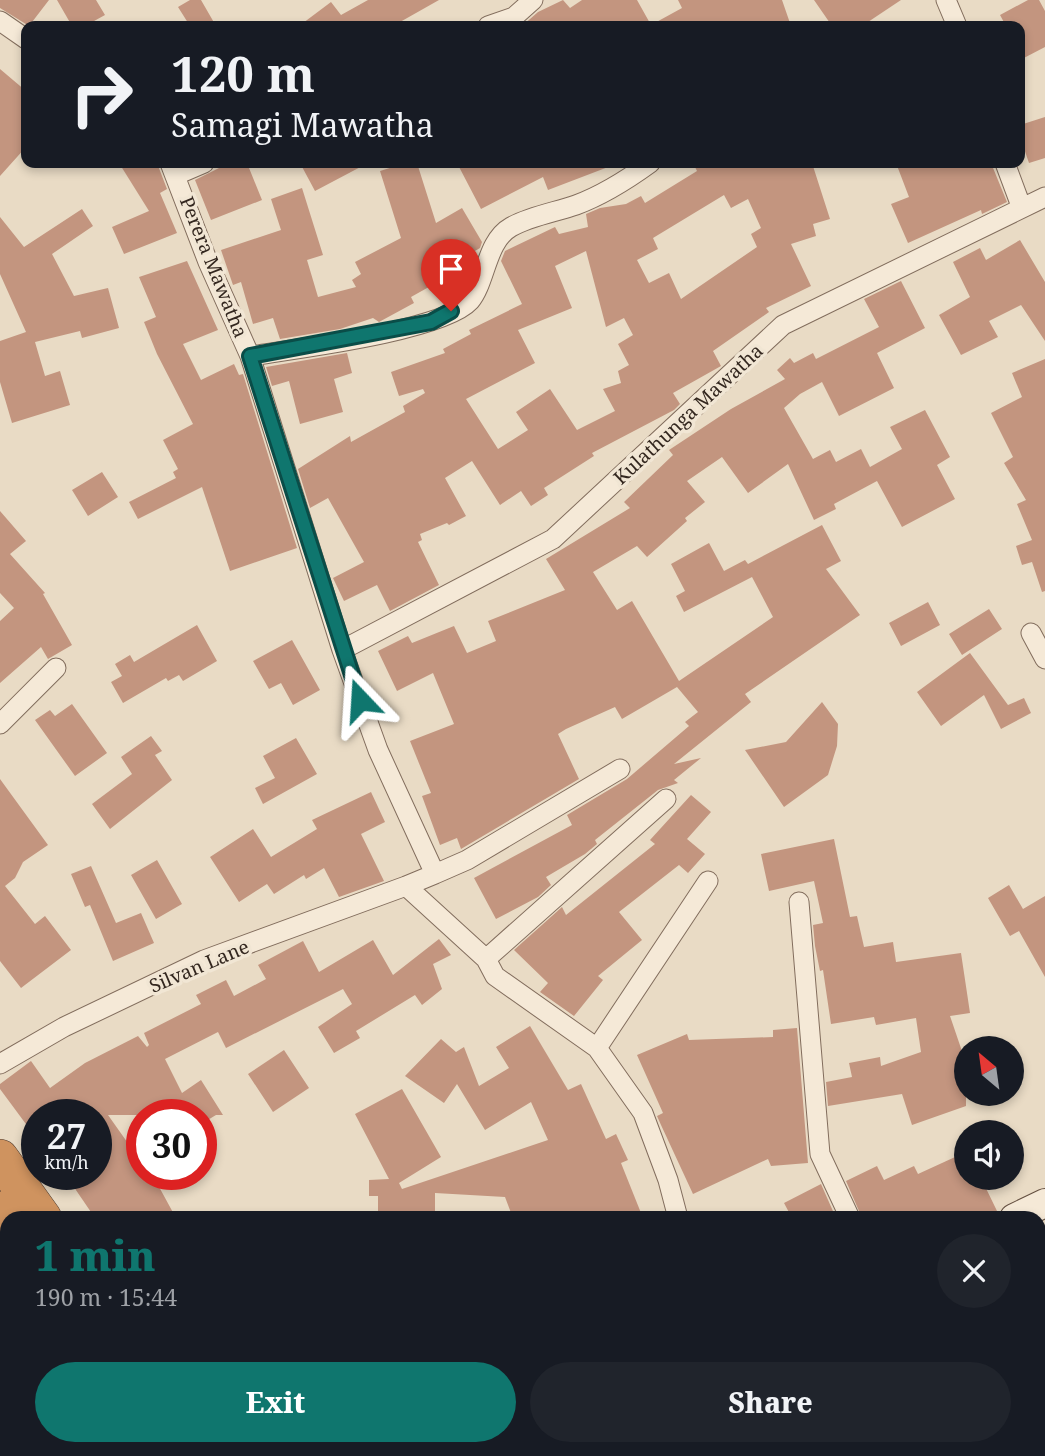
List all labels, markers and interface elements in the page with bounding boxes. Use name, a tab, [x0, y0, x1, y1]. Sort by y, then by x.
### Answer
text: 120 m	[171, 40, 315, 106]
icon: right	[56, 49, 147, 140]
text: Samagi Mawatha	[171, 103, 434, 146]
street label: Perera Mawatha	[174, 193, 254, 341]
pin	[421, 239, 481, 311]
icon: arrive	[432, 250, 470, 288]
street label: Kulathunga Mawatha	[608, 338, 768, 490]
position arrow	[323, 663, 397, 737]
street label: Silvan Lane	[145, 933, 253, 999]
north arrow	[954, 1036, 1024, 1106]
map controls	[954, 1036, 1024, 1190]
speed limit sign: 30	[126, 1099, 217, 1190]
text: 27	[47, 1112, 86, 1159]
button: sound	[954, 1120, 1024, 1190]
text: km/h	[44, 1150, 89, 1174]
text: 1 min	[35, 1226, 156, 1283]
button: close	[937, 1234, 1011, 1308]
text: 190 m · 15:44	[35, 1281, 177, 1313]
button: Exit	[35, 1362, 516, 1442]
button: Share	[530, 1362, 1011, 1442]

